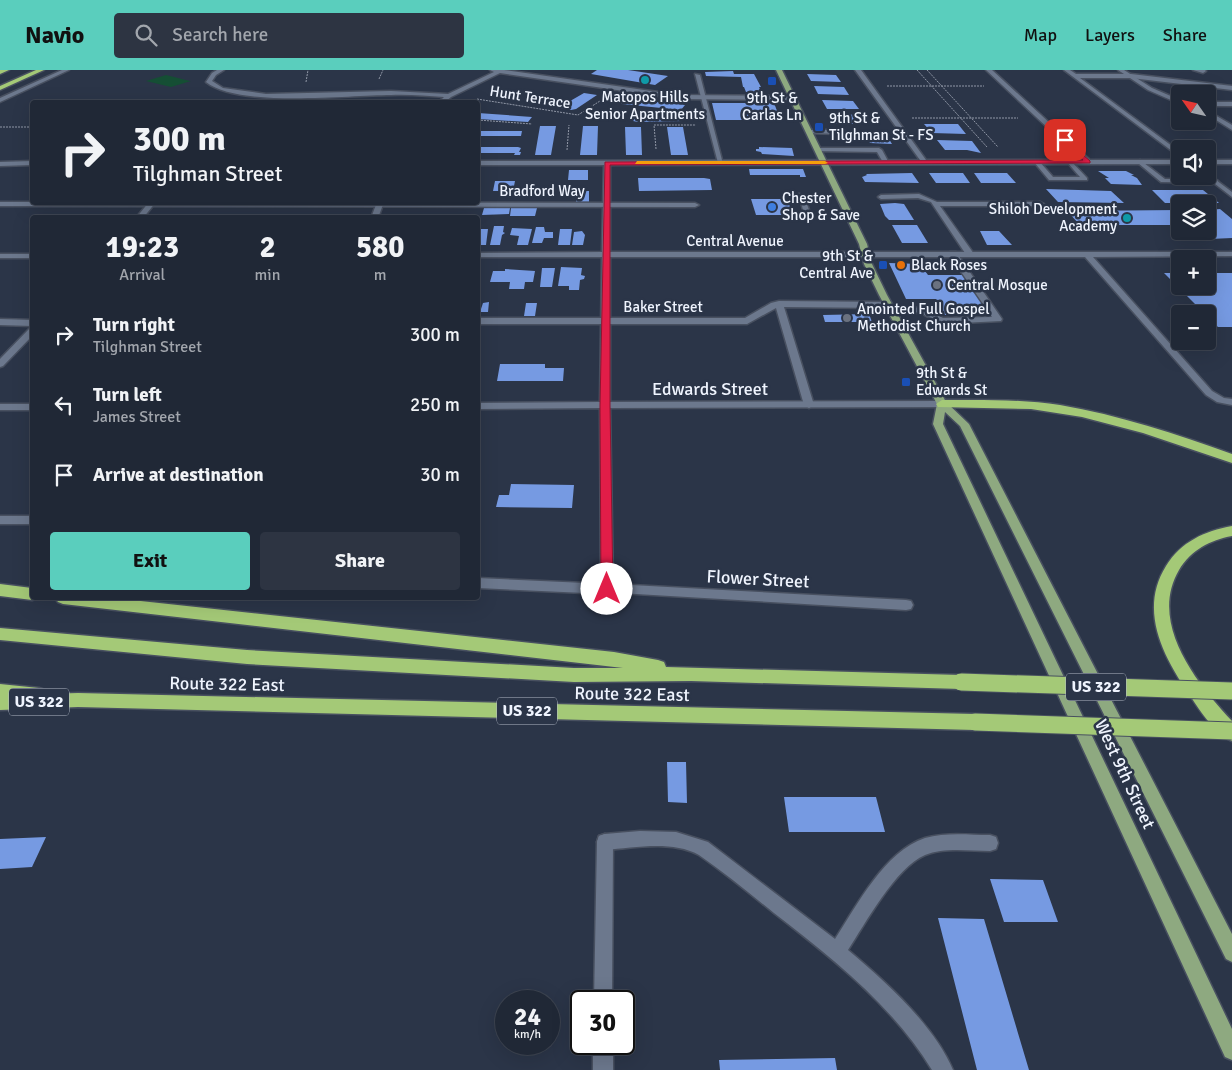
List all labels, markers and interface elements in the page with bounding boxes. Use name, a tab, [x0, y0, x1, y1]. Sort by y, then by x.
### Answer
search box	[114, 13, 464, 58]
text: Navio	[25, 20, 84, 50]
icon: search	[132, 21, 160, 49]
text: Search here	[172, 23, 268, 47]
text: Map	[1024, 24, 1057, 46]
text: Layers	[1085, 24, 1135, 46]
text: Share	[1163, 24, 1207, 46]
marker: Matopos Hills Senior Apartments	[639, 74, 651, 86]
marker: 9th St & Carlas Ln	[766, 75, 778, 87]
street label: Hunt Terrace	[488, 82, 572, 112]
north arrow	[1171, 85, 1216, 130]
map controls	[1171, 85, 1216, 350]
place label: Matopos Hills Senior Apartments	[585, 88, 705, 123]
place label: 9th St & Carlas Ln	[742, 89, 802, 124]
place label: 9th St & Tilghman St - FS	[829, 109, 933, 144]
text: 300 m	[133, 117, 226, 160]
pin	[1044, 119, 1086, 161]
icon: right	[50, 120, 115, 185]
marker: 9th St & Tilghman St - FS	[813, 121, 825, 133]
icon: arrive	[1051, 126, 1079, 154]
button: sound	[1171, 140, 1216, 185]
text: Tilghman Street	[133, 160, 283, 187]
street label: Bradford Way	[499, 182, 585, 200]
place label: Chester Shop & Save	[782, 189, 860, 224]
button: layers	[1171, 195, 1216, 240]
place label: Shiloh Development Academy	[989, 200, 1117, 235]
marker: Chester Shop & Save	[766, 201, 778, 213]
marker: Shiloh Development Academy	[1121, 212, 1133, 224]
text: 19:23	[105, 229, 179, 266]
text: 2	[259, 229, 276, 266]
text: 580	[356, 229, 404, 266]
street label: Central Avenue	[686, 232, 784, 250]
place label: 9th St & Central Ave	[799, 247, 874, 282]
button: +	[1171, 250, 1216, 295]
place label: Black Roses	[911, 256, 988, 274]
marker: 9th St & Central Ave	[877, 259, 889, 271]
marker: Black Roses	[895, 259, 907, 271]
text: Arrival	[119, 265, 165, 285]
text: min	[255, 265, 280, 285]
text: m	[374, 265, 387, 285]
place label: Central Mosque	[947, 276, 1048, 294]
marker: Central Mosque	[931, 279, 943, 291]
street label: Baker Street	[623, 298, 703, 316]
place label: Anointed Full Gospel Methodist Church	[857, 300, 990, 335]
button: −	[1171, 305, 1216, 350]
marker: Anointed Full Gospel Methodist Church	[841, 312, 853, 324]
text: Turn right	[93, 313, 175, 337]
icon: right	[50, 321, 78, 349]
text: 300 m	[410, 323, 460, 347]
text: Tilghman Street	[93, 337, 202, 357]
place label: 9th St & Edwards St	[916, 364, 987, 399]
marker: 9th St & Edwards St	[900, 376, 912, 388]
street label: Edwards Street	[652, 378, 768, 400]
text: Turn left	[93, 383, 162, 407]
icon: left	[50, 391, 78, 419]
text: 250 m	[410, 393, 460, 417]
text: James Street	[93, 407, 181, 427]
icon: arrive	[50, 461, 78, 489]
text: Arrive at destination	[93, 463, 264, 487]
text: 30 m	[420, 463, 460, 487]
button: Exit	[50, 532, 250, 590]
button: Share	[260, 532, 460, 590]
position arrow	[580, 562, 632, 614]
street label: Flower Street	[706, 565, 810, 593]
street label: Route 322 East	[169, 672, 285, 696]
road number: US 322	[1066, 674, 1126, 700]
street label: Route 322 East	[574, 682, 690, 706]
road number: US 322	[9, 688, 69, 716]
road number: US 322	[497, 697, 557, 724]
street label: West 9th Street	[1090, 716, 1160, 832]
speed limit sign: 30	[570, 990, 635, 1055]
text: 24	[514, 1001, 541, 1032]
text: km/h	[514, 1027, 541, 1042]

